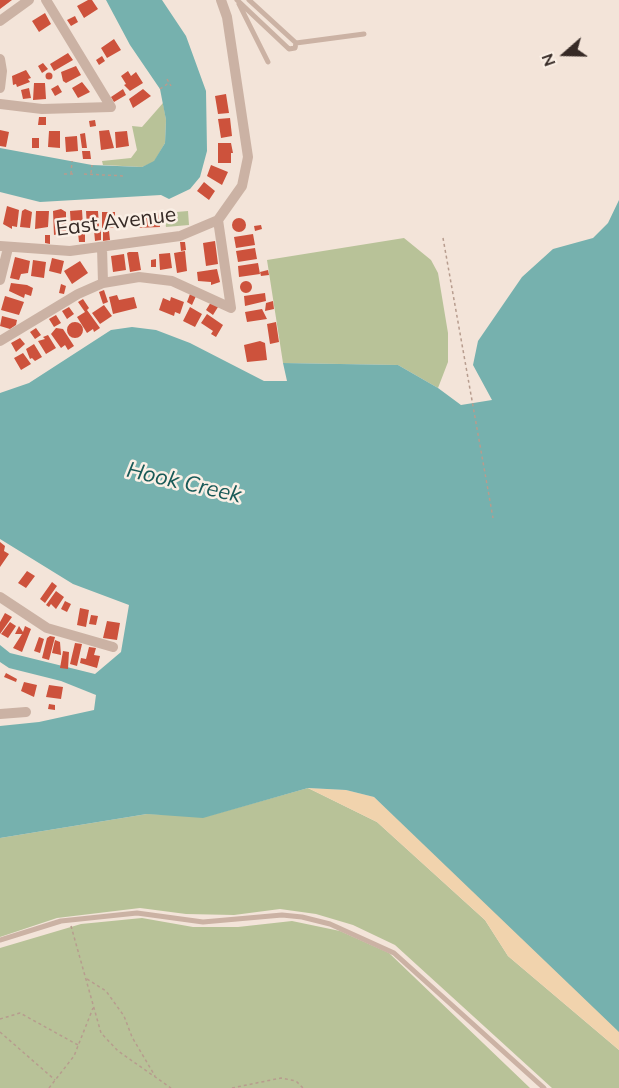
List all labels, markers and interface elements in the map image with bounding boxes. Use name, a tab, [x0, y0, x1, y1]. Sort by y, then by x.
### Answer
north arrow	[535, 24, 595, 84]
text: N	[537, 51, 560, 69]
street label: East Avenue	[54, 202, 178, 242]
water label: Hook Creek	[124, 457, 244, 509]

